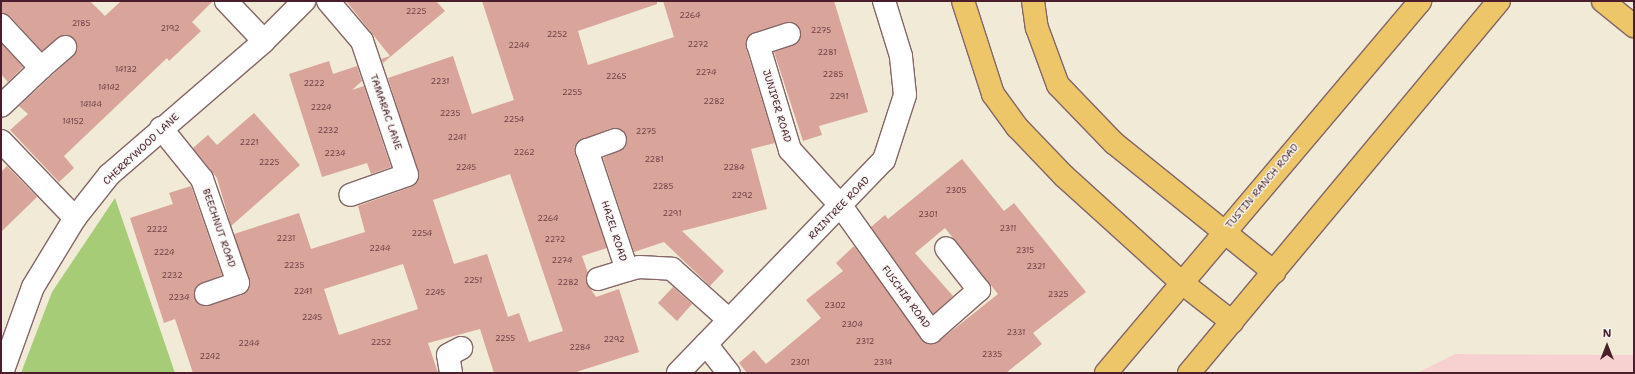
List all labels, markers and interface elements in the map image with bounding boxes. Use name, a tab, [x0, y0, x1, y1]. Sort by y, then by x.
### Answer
house number: 2225	[406, 7, 426, 17]
house number: 2264	[679, 11, 701, 21]
house number: 2185	[72, 19, 90, 29]
house number: 2192	[160, 24, 180, 34]
house number: 2275	[811, 26, 831, 36]
house number: 2252	[547, 30, 567, 40]
house number: 2272	[688, 40, 708, 50]
house number: 2244	[508, 41, 530, 51]
house number: 2281	[817, 48, 837, 58]
house number: 14132	[115, 65, 137, 75]
house number: 2274	[695, 68, 717, 78]
street label: JUNIPER ROAD	[760, 68, 794, 144]
house number: 2285	[823, 70, 843, 80]
house number: 2265	[606, 72, 626, 82]
street label: TAMARAC LANE	[367, 73, 405, 151]
house number: 2231	[431, 77, 449, 87]
house number: 2222	[303, 79, 325, 89]
house number: 14142	[98, 83, 120, 93]
house number: 2255	[562, 88, 582, 98]
house number: 2291	[829, 92, 849, 102]
house number: 2282	[703, 97, 725, 107]
house number: 14144	[80, 100, 102, 110]
house number: 2224	[310, 103, 332, 113]
house number: 2235	[440, 109, 460, 119]
street label: CHERRYWOOD LANE	[101, 111, 181, 187]
house number: 2254	[504, 115, 524, 125]
house number: 14152	[62, 117, 84, 127]
house number: 2232	[317, 126, 339, 136]
house number: 2275	[636, 127, 656, 137]
house number: 2241	[448, 133, 466, 143]
house number: 2221	[240, 138, 258, 148]
street label: TUSTIN RANCH ROAD	[1223, 141, 1301, 231]
house number: 2262	[513, 148, 535, 158]
house number: 2234	[324, 149, 346, 159]
house number: 2281	[644, 155, 664, 165]
house number: 2225	[259, 158, 279, 168]
house number: 2245	[456, 163, 476, 173]
house number: 2284	[723, 163, 745, 173]
street label: RAINTREE ROAD	[806, 174, 872, 242]
house number: 2285	[653, 182, 673, 192]
house number: 2305	[945, 186, 967, 196]
street label: BEECHNUT ROAD	[200, 187, 238, 269]
house number: 2292	[731, 191, 753, 201]
street label: HAZEL ROAD	[599, 199, 629, 263]
house number: 2291	[662, 209, 682, 219]
house number: 2301	[918, 210, 938, 220]
house number: 2264	[537, 214, 559, 224]
house number: 2311	[1000, 224, 1016, 234]
house number: 2222	[146, 225, 168, 235]
house number: 2254	[412, 229, 432, 239]
house number: 2231	[277, 234, 295, 244]
house number: 2272	[545, 235, 565, 245]
house number: 2244	[369, 244, 391, 254]
house number: 2315	[1016, 246, 1034, 256]
house number: 2224	[153, 248, 175, 258]
house number: 2274	[551, 256, 573, 266]
house number: 2235	[284, 261, 304, 271]
house number: 2321	[1027, 262, 1045, 272]
street label: FUSCHIA ROAD	[879, 263, 933, 331]
house number: 2232	[161, 271, 183, 281]
house number: 2251	[464, 276, 482, 286]
house number: 2282	[557, 278, 579, 288]
house number: 2241	[294, 287, 312, 297]
house number: 2245	[425, 288, 445, 298]
house number: 2325	[1048, 290, 1068, 300]
house number: 2234	[168, 293, 190, 303]
house number: 2302	[824, 301, 846, 311]
house number: 2245	[302, 313, 322, 323]
house number: 2304	[841, 320, 863, 330]
north arrow	[1587, 326, 1627, 366]
text: N	[1603, 326, 1611, 341]
house number: 2331	[1007, 328, 1025, 338]
house number: 2255	[495, 334, 515, 344]
house number: 2292	[603, 335, 625, 345]
house number: 2312	[856, 337, 874, 347]
house number: 2252	[371, 338, 391, 348]
house number: 2244	[238, 339, 260, 349]
house number: 2284	[569, 343, 591, 353]
house number: 2335	[982, 350, 1002, 360]
house number: 2242	[200, 352, 220, 362]
house number: 2301	[790, 358, 810, 368]
house number: 2314	[874, 358, 892, 368]

